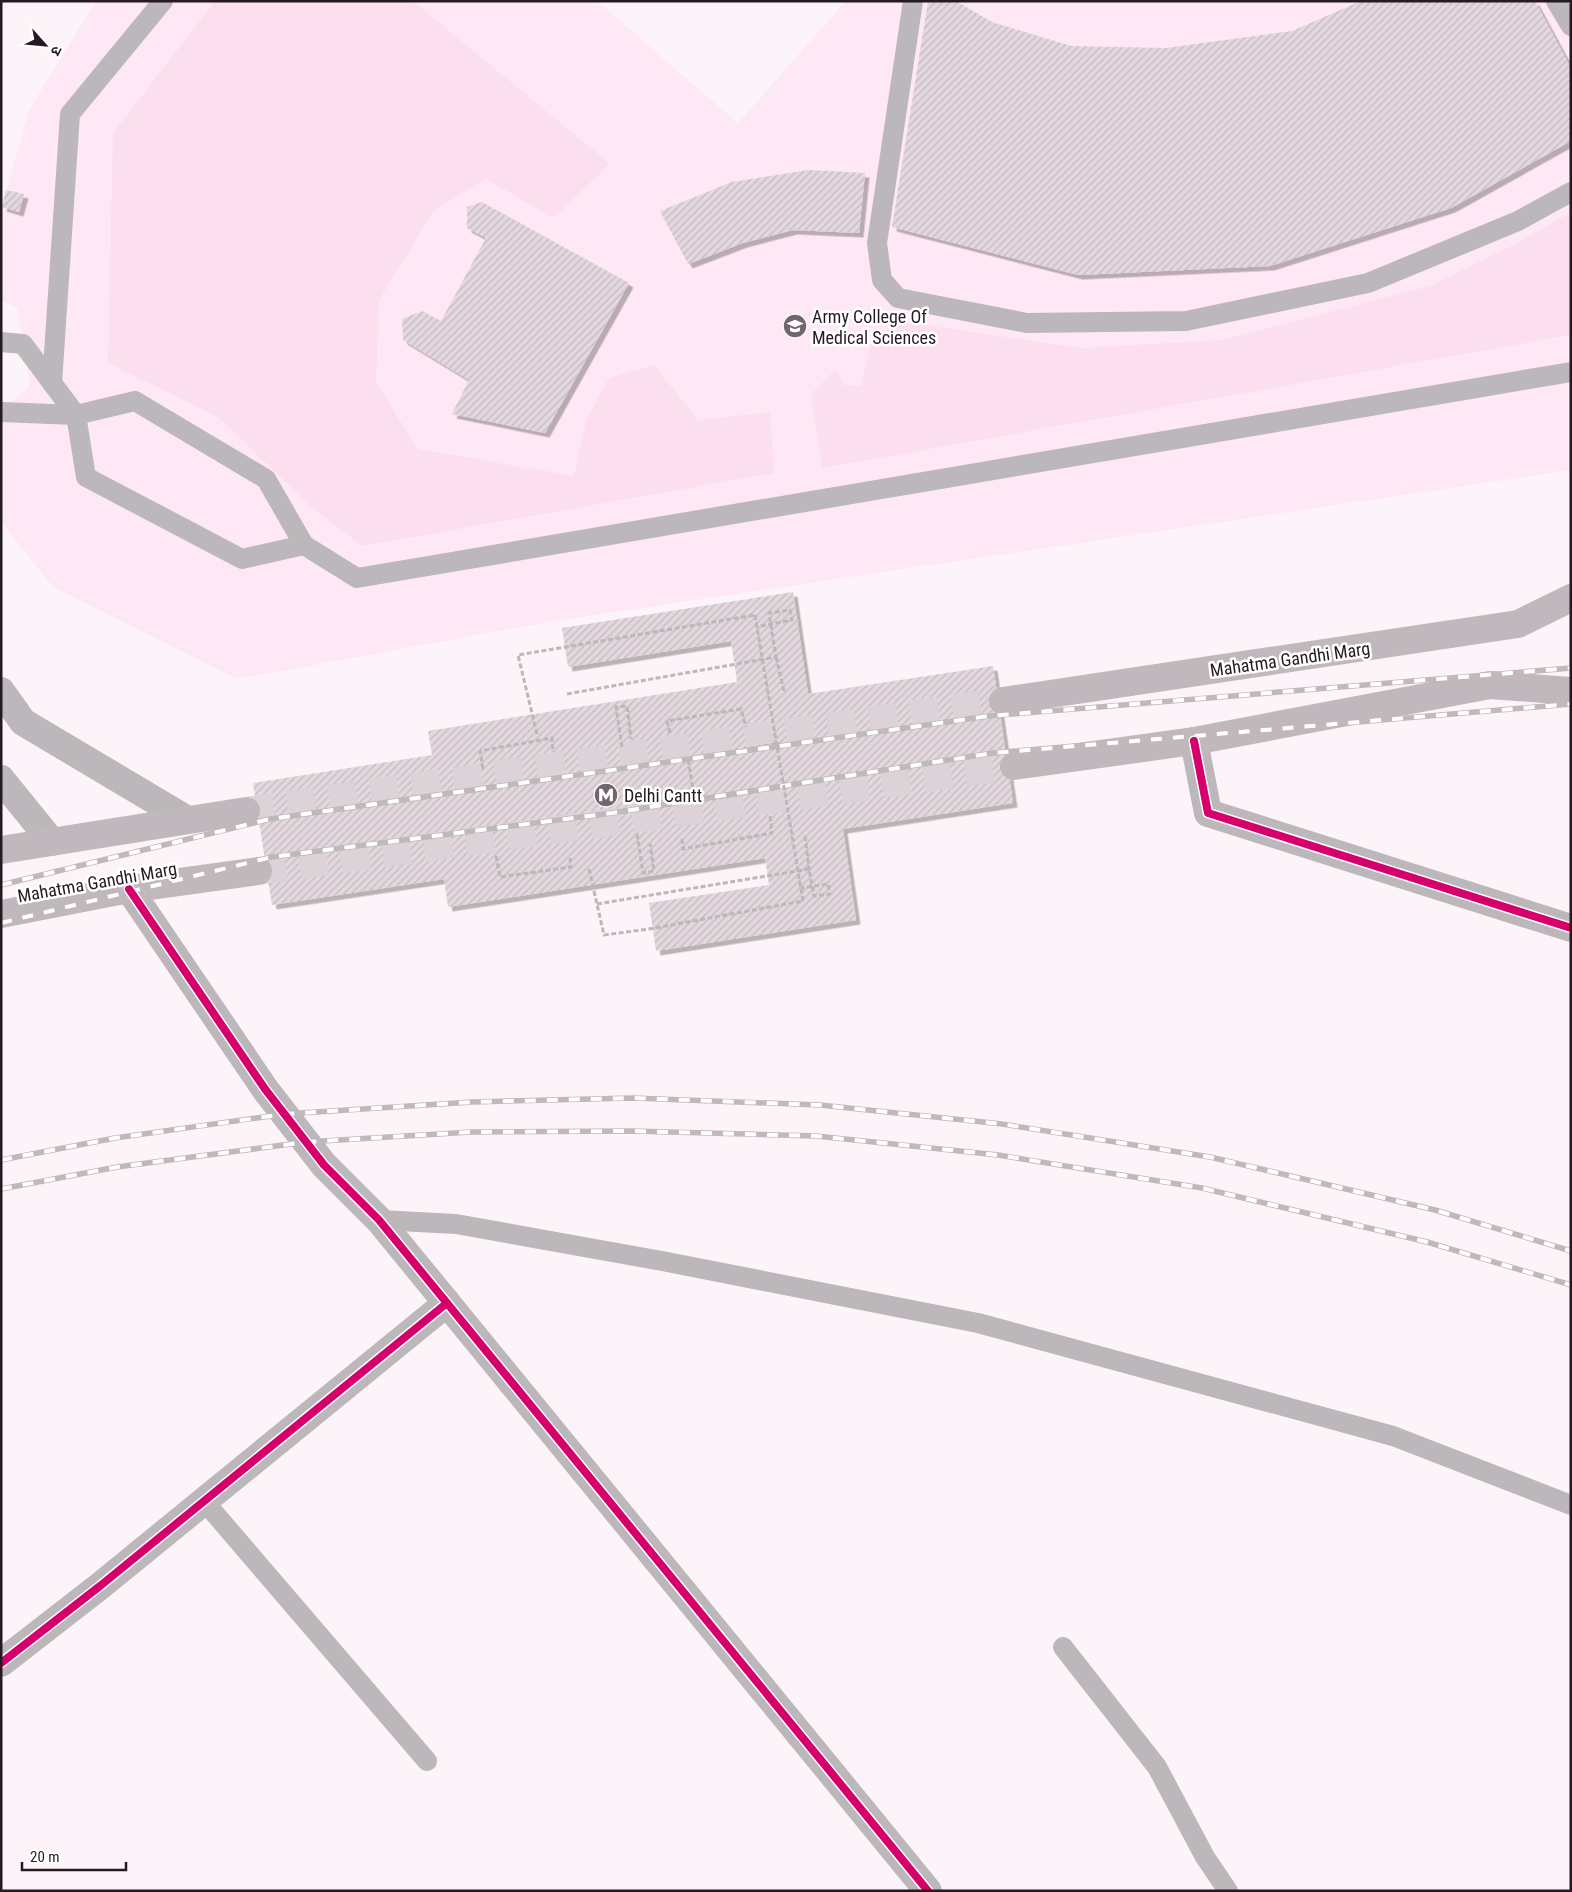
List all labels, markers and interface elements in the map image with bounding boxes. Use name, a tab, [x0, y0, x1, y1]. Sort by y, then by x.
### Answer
north arrow	[20, 20, 70, 70]
text: उ	[47, 44, 66, 59]
place label: Army College Of Medical Sciences	[812, 306, 936, 348]
school or university icon: Army College Of Medical Sciences	[782, 313, 808, 339]
street label: Mahatma Gandhi Marg	[1209, 637, 1371, 681]
metro station icon: Delhi Cantt	[593, 782, 619, 808]
place label: Delhi Cantt	[624, 785, 702, 806]
street label: Mahatma Gandhi Marg	[16, 858, 178, 906]
scale bar	[22, 1840, 126, 1872]
text: 20 m	[30, 1848, 60, 1866]

